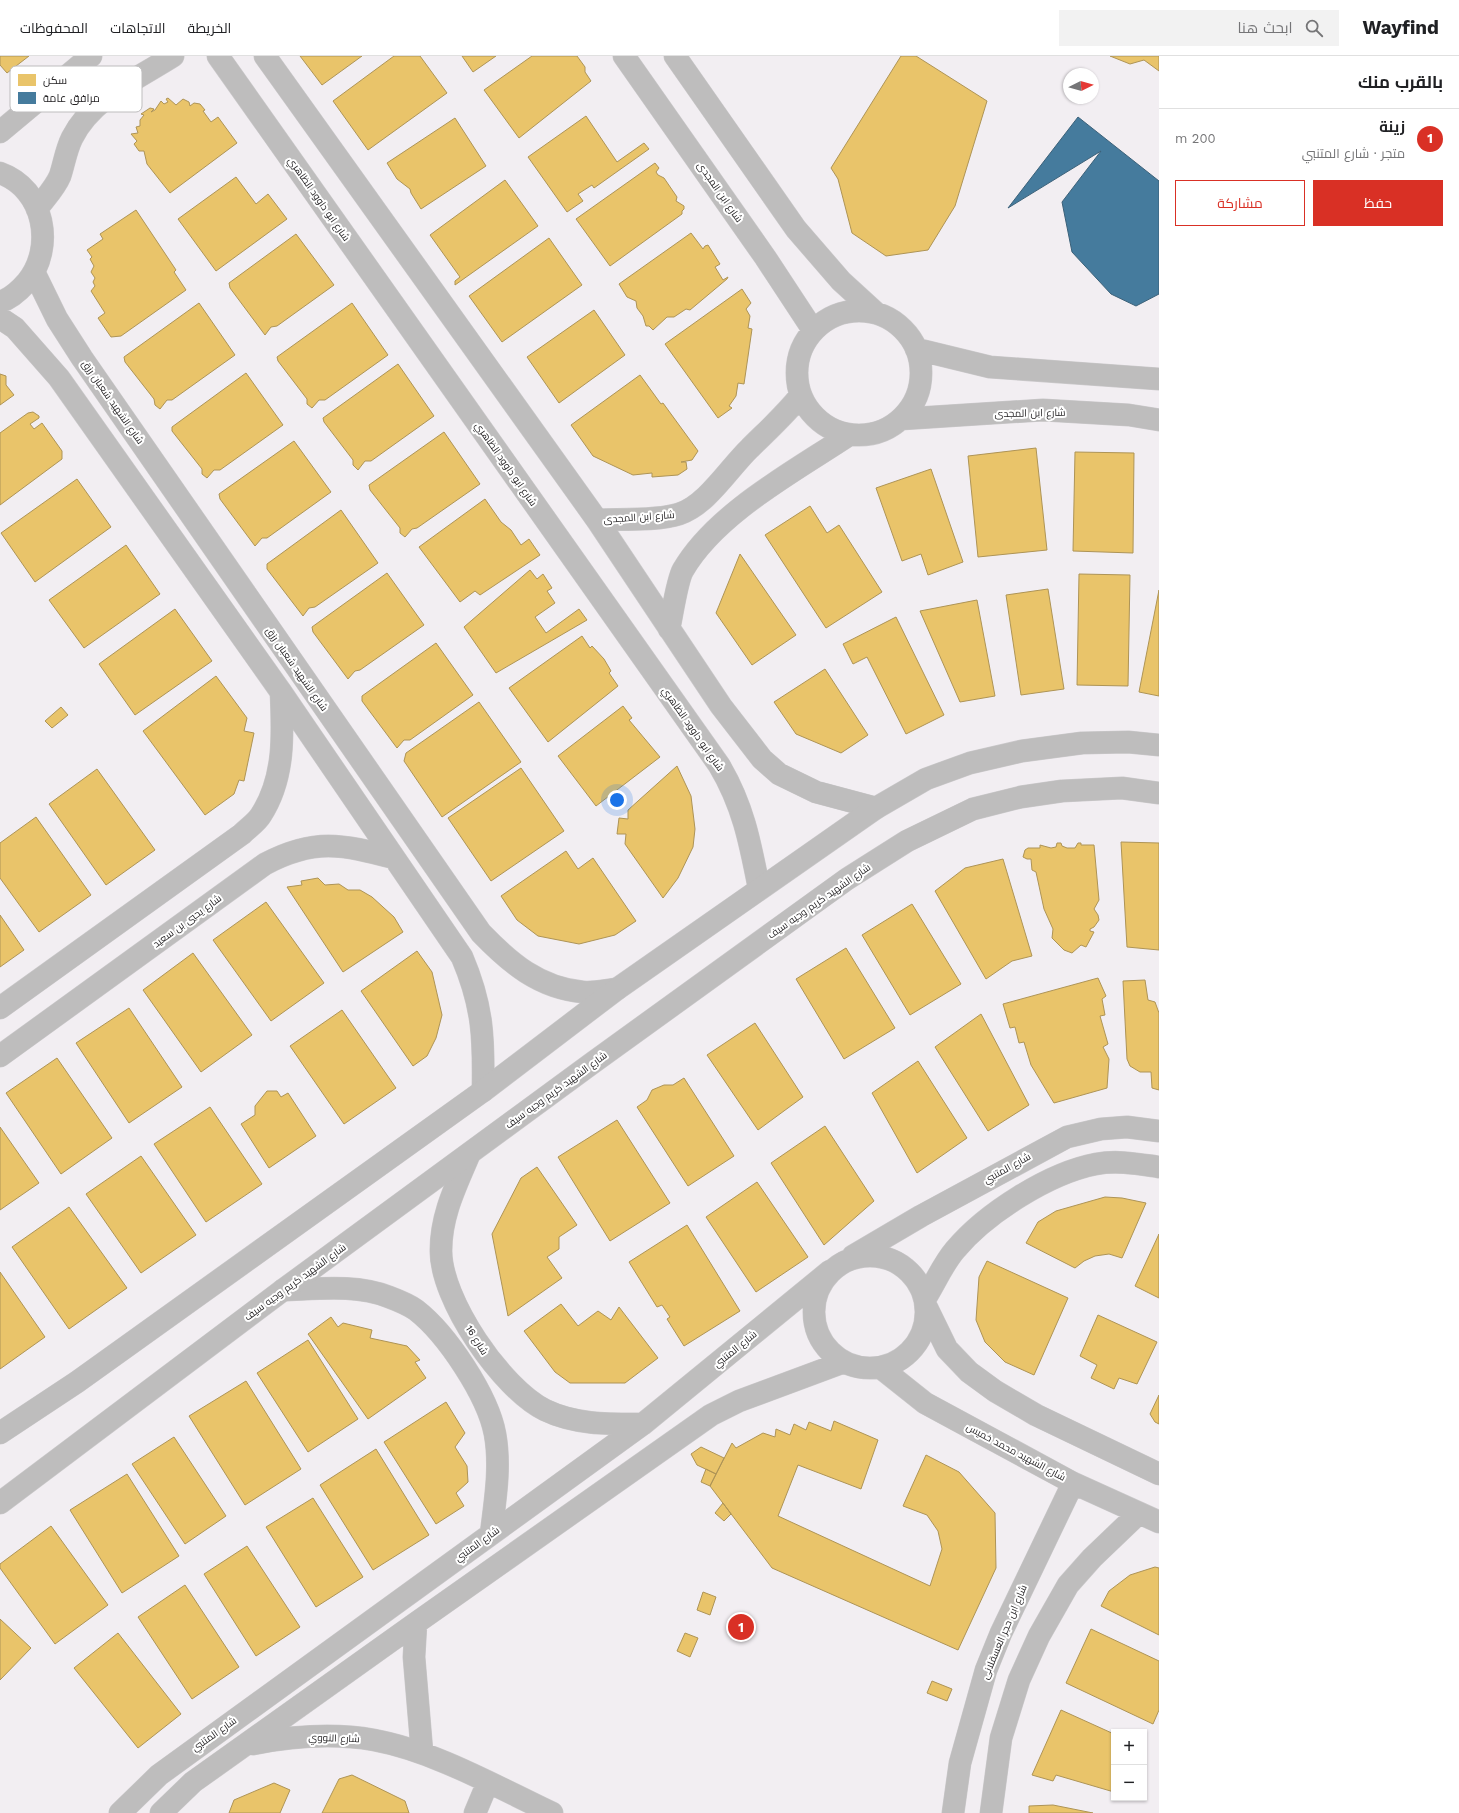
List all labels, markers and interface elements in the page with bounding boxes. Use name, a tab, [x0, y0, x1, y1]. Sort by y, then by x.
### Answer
search box	[1059, 10, 1339, 46]
text: Wayfind	[1363, 16, 1439, 39]
icon: search	[1303, 17, 1325, 39]
text: ابحث هنا	[1237, 19, 1293, 37]
text: المحفوظات	[20, 20, 88, 36]
text: الاتجاهات	[110, 20, 166, 36]
text: الخريطة	[188, 20, 231, 36]
legend	[10, 66, 142, 112]
north arrow	[1063, 68, 1099, 104]
text: بالقرب منك	[1358, 72, 1443, 92]
text: سكن	[43, 74, 67, 87]
text: مرافق عامة	[43, 92, 100, 105]
text: زينة	[1379, 118, 1405, 136]
text: 200 m	[1175, 131, 1216, 146]
text: 1	[1427, 131, 1433, 146]
text: متجر · شارع المتنبي	[1302, 146, 1405, 161]
street label: شارع ابو داوود الظاهري	[284, 155, 352, 244]
street label: شارع ابن المجدى	[694, 160, 745, 225]
button: مشاركة	[1175, 180, 1305, 226]
button: حفظ	[1313, 180, 1443, 226]
street label: شارع الشهيد شعبان رزق	[79, 358, 146, 447]
street label: شارع ابن المجدى	[994, 407, 1066, 420]
street label: شارع ابو داوود الظاهري	[471, 420, 539, 509]
street label: شارع ابن المجدى	[603, 509, 675, 526]
street label: شارع الشهيد شعبان رزق	[263, 625, 330, 714]
street label: شارع ابو داوود الظاهري	[658, 685, 726, 774]
your location	[607, 790, 627, 810]
street label: شارع الشهيد كريم وجيه سيف	[766, 861, 874, 942]
street label: شارع يحيي بن سعيد	[151, 892, 224, 950]
street label: شارع الشهيد كريم وجيه سيف	[503, 1049, 610, 1132]
street label: شارع المتنبي	[982, 1151, 1033, 1187]
street label: شارع الشهيد كريم وجيه سيف	[242, 1241, 349, 1324]
street label: شارع 16	[463, 1323, 490, 1357]
street label: شارع المتنبي	[711, 1328, 760, 1371]
street label: شارع الشهيد محمد خميس	[964, 1421, 1067, 1484]
street label: شارع المتنبي	[453, 1524, 502, 1565]
street label: شارع ابن حجر العسقلانى	[979, 1583, 1030, 1681]
pin: 1	[728, 1612, 754, 1642]
street label: شارع المتنبي	[190, 1715, 240, 1755]
map controls	[1111, 1729, 1147, 1801]
button: +	[1111, 1729, 1147, 1765]
street label: شارع النووي	[308, 1732, 360, 1746]
button: −	[1111, 1765, 1147, 1801]

